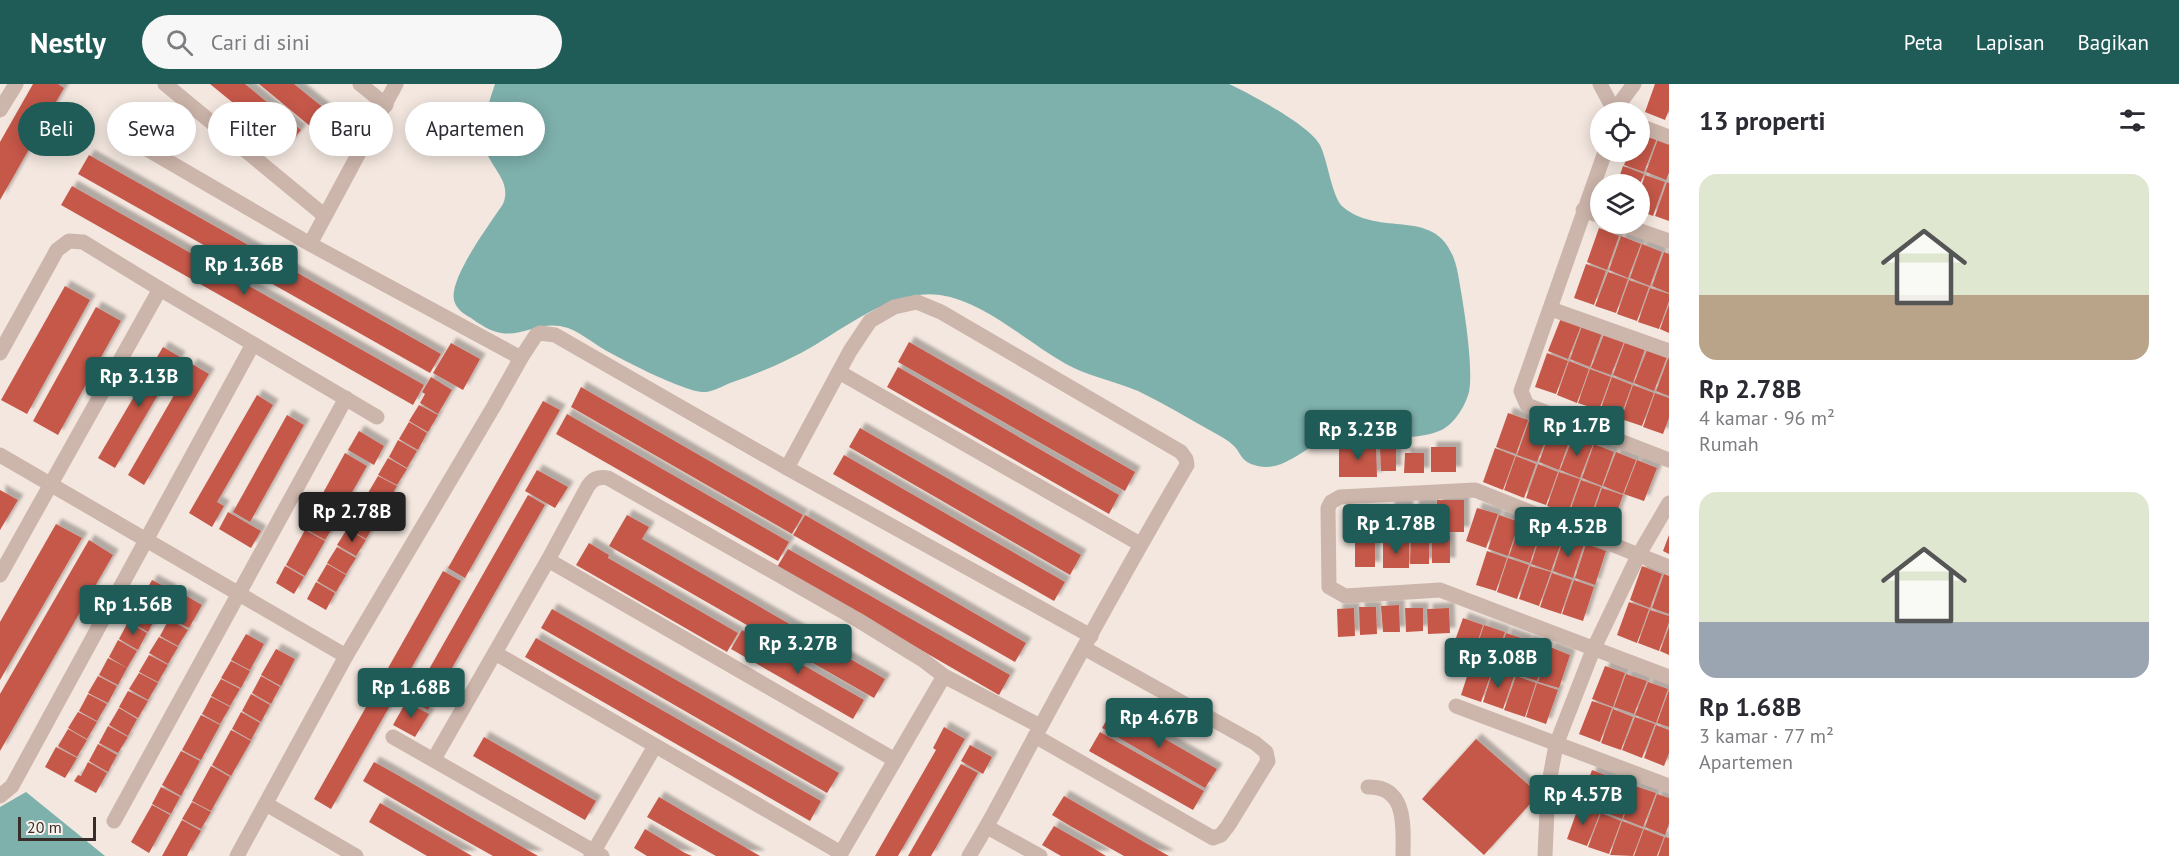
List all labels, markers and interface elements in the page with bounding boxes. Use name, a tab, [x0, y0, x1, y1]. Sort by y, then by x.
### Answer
search box	[142, 15, 562, 69]
text: Nestly	[30, 24, 106, 61]
icon: search	[163, 26, 196, 59]
text: Cari di sini	[211, 28, 310, 56]
text: Peta	[1904, 29, 1943, 56]
text: Lapisan	[1976, 29, 2044, 56]
text: Bagikan	[2077, 29, 2149, 56]
chip: Beli	[18, 102, 95, 156]
chip: Sewa	[107, 102, 196, 156]
chip: Filter	[208, 102, 297, 156]
chip: Baru	[309, 102, 393, 156]
chip: Apartemen	[405, 102, 545, 156]
map controls	[1590, 102, 1650, 234]
button: locate	[1590, 102, 1650, 162]
text: 13 properti	[1699, 104, 1825, 137]
icon: filters	[2116, 104, 2149, 137]
button: layers	[1590, 174, 1650, 234]
icon: home	[1870, 213, 1978, 321]
pin: Rp 1.36B	[182, 245, 306, 296]
text: Rp 1.36B	[205, 251, 283, 277]
pin: Rp 3.13B	[77, 357, 201, 408]
text: Rp 3.13B	[100, 363, 178, 389]
text: Rp 2.78B	[1699, 372, 1801, 405]
text: 4 kamar · 96 m²	[1699, 405, 1835, 431]
pin: Rp 1.7B	[1522, 406, 1632, 457]
pin: Rp 3.23B	[1296, 410, 1420, 461]
text: Rp 1.7B	[1543, 412, 1611, 438]
text: Rp 3.23B	[1319, 416, 1397, 442]
text: Rumah	[1699, 431, 1759, 457]
pin: Rp 2.78B	[290, 492, 414, 543]
text: Rp 2.78B	[313, 498, 391, 524]
pin: Rp 1.78B	[1334, 504, 1458, 555]
pin: Rp 4.52B	[1506, 507, 1630, 558]
text: Rp 1.78B	[1357, 510, 1435, 536]
text: Rp 4.52B	[1529, 513, 1607, 539]
icon: home	[1870, 531, 1978, 639]
pin: Rp 1.56B	[71, 585, 195, 636]
text: Rp 1.56B	[94, 591, 172, 617]
pin: Rp 3.27B	[736, 624, 860, 675]
text: Rp 3.27B	[759, 630, 837, 656]
pin: Rp 3.08B	[1436, 638, 1560, 689]
text: Rp 3.08B	[1459, 644, 1537, 670]
pin: Rp 1.68B	[349, 668, 473, 719]
text: Rp 1.68B	[372, 674, 450, 700]
text: Rp 1.68B	[1699, 690, 1801, 723]
pin: Rp 4.67B	[1097, 698, 1221, 749]
text: Rp 4.67B	[1120, 704, 1198, 730]
text: 3 kamar · 77 m²	[1699, 723, 1834, 749]
text: Apartemen	[1699, 749, 1793, 775]
pin: Rp 4.57B	[1521, 775, 1645, 826]
text: Rp 4.57B	[1544, 781, 1622, 807]
scale bar	[18, 814, 96, 842]
text: 20 m	[27, 817, 62, 837]

